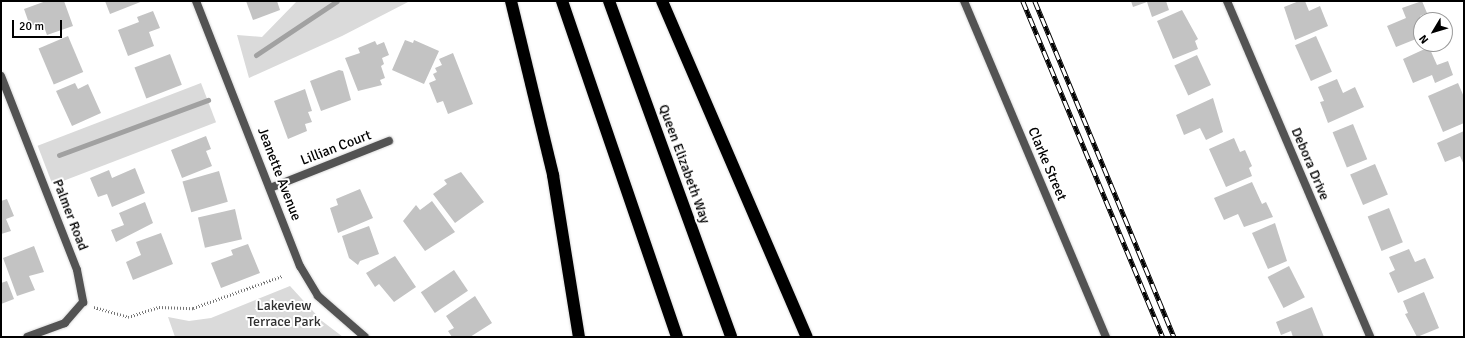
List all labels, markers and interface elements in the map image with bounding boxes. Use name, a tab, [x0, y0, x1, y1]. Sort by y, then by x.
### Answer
scale bar	[14, 12, 64, 38]
north arrow	[1413, 12, 1453, 52]
text: 20 m	[19, 19, 44, 34]
text: N	[1416, 32, 1431, 46]
street label: Queen Elizabeth Way	[655, 102, 713, 226]
street label: Jeanette Avenue	[253, 125, 305, 223]
street label: Clarke Street	[1024, 125, 1070, 203]
street label: Debora Drive	[1287, 125, 1333, 203]
street label: Lillian Court	[298, 127, 374, 169]
street label: Palmer Road	[49, 177, 91, 253]
park label: Lakeview Terrace Park	[247, 298, 321, 330]

